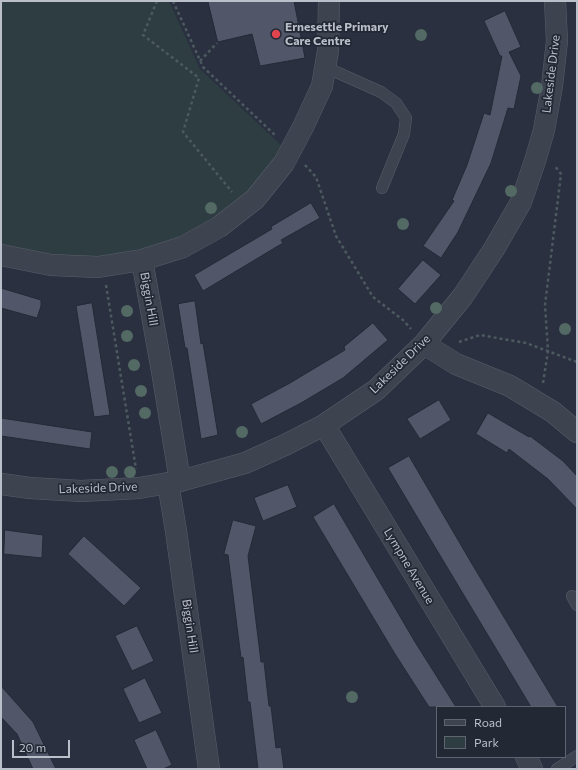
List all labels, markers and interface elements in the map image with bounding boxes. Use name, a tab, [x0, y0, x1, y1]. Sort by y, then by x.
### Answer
place label: Ernesettle Primary Care Centre	[285, 20, 389, 48]
marker: Ernesettle Primary Care Centre	[270, 28, 282, 40]
street label: Lakeside Drive	[539, 34, 563, 114]
street label: Biggin Hill	[137, 271, 161, 327]
street label: Lakeside Drive	[367, 331, 433, 397]
street label: Lakeside Drive	[58, 479, 138, 497]
street label: Lympne Avenue	[381, 526, 437, 606]
street label: Biggin Hill	[179, 598, 201, 654]
legend	[436, 706, 566, 758]
text: Road	[474, 715, 502, 729]
scale bar	[14, 732, 72, 758]
text: Park	[474, 735, 499, 749]
text: 20 m	[19, 740, 46, 754]

